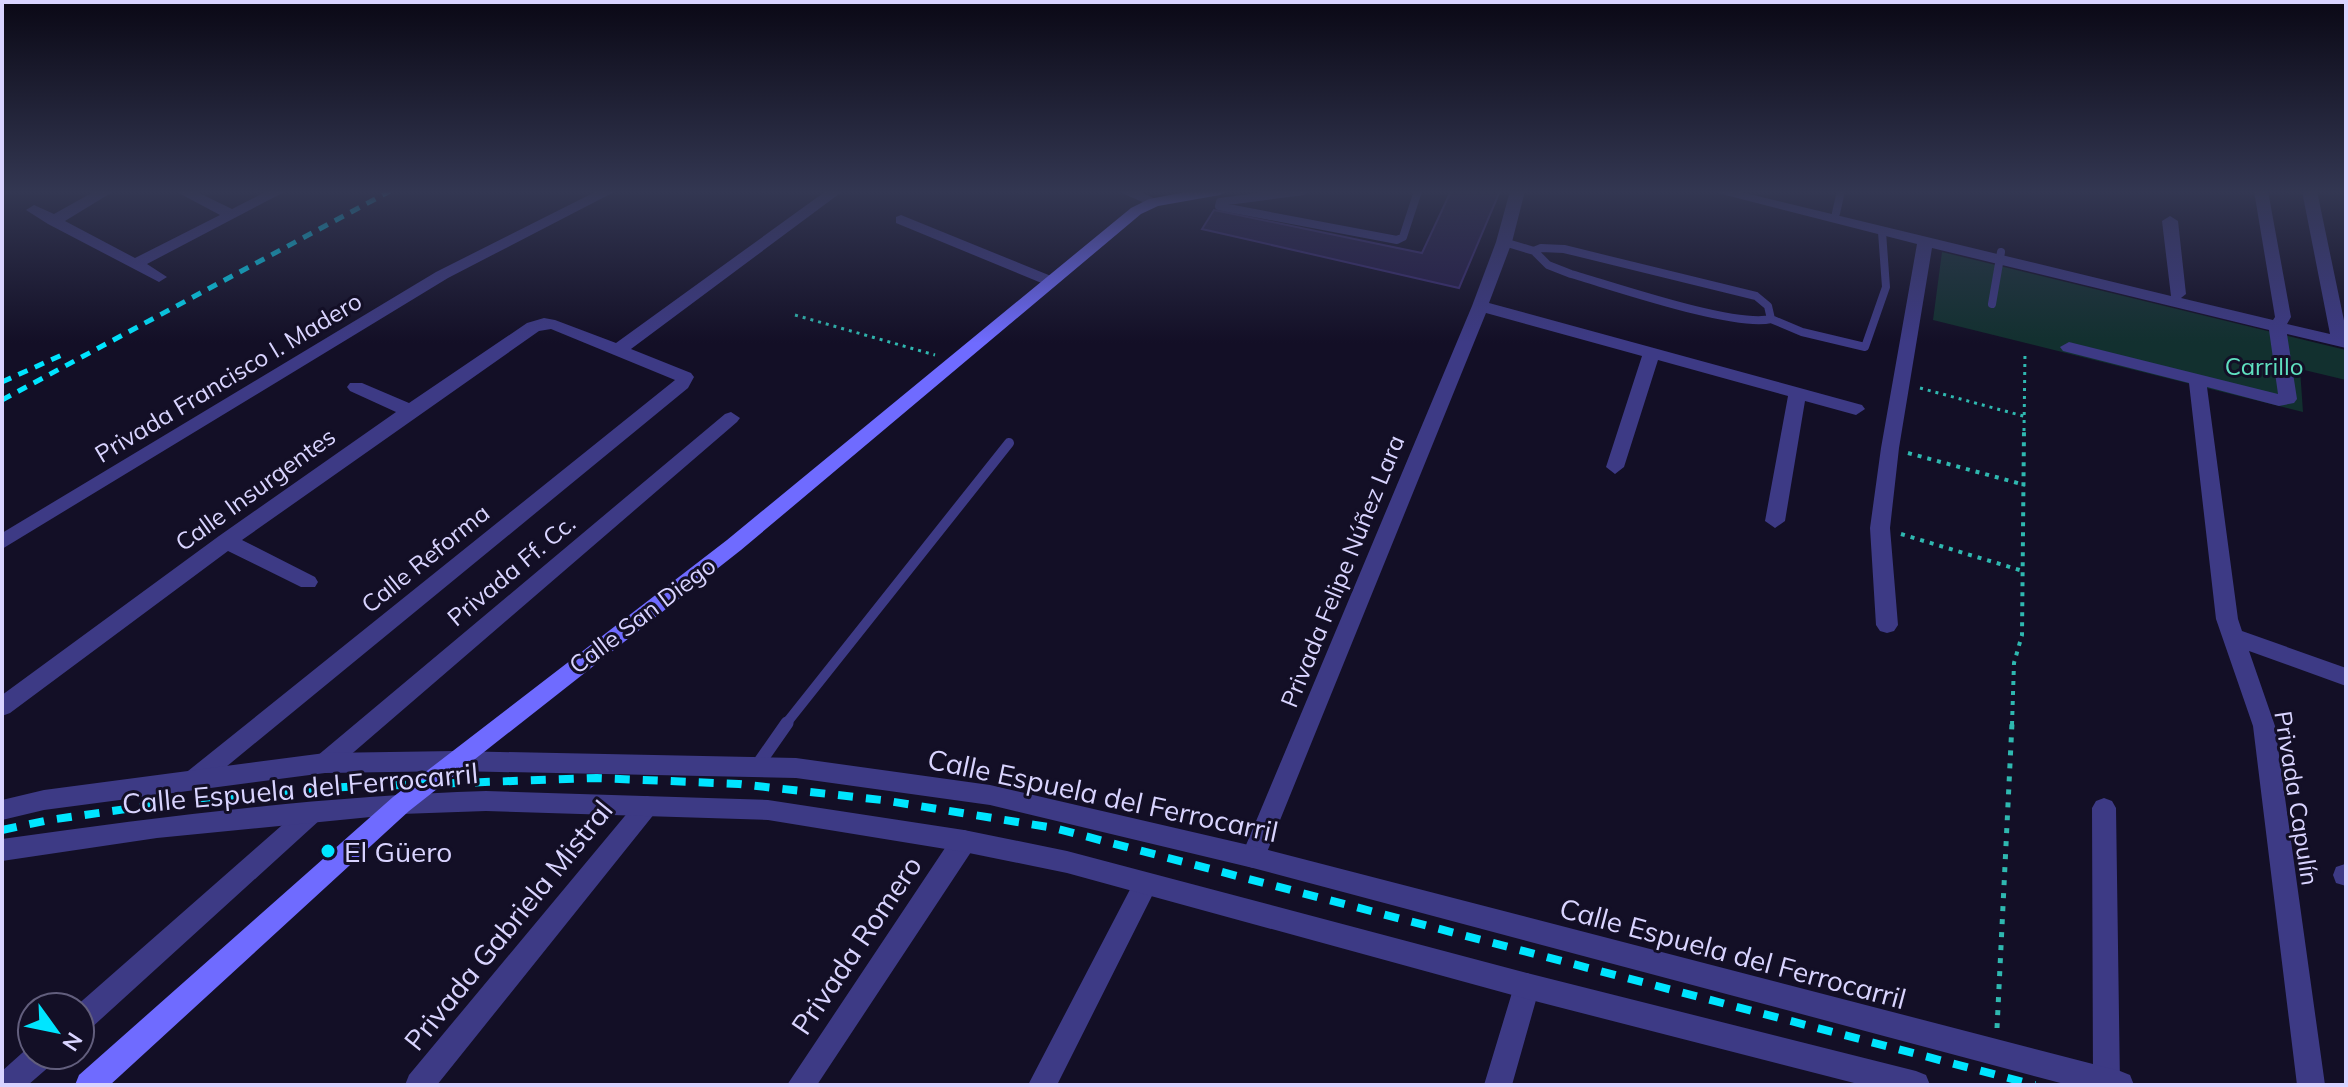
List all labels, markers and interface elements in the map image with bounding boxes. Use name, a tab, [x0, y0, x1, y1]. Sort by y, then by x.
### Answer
street label: Privada Francisco I. Madero	[89, 285, 367, 469]
park label: Carrillo	[2225, 351, 2303, 381]
street label: Calle Insurgentes	[169, 421, 341, 557]
street label: Privada Felipe Núñez Lara	[1274, 430, 1410, 712]
street label: Calle Reforma	[355, 497, 495, 619]
street label: Privada Ff. Cc.	[441, 508, 581, 632]
street label: Calle San Diego	[563, 550, 721, 680]
street label: Privada Capulín	[2268, 709, 2326, 887]
street label: Calle Espuela del Ferrocarril	[925, 741, 1281, 849]
street label: Calle Espuela del Ferrocarril	[121, 755, 479, 821]
street label: Privada Gabriela Mistral	[396, 793, 620, 1057]
place label: El Güero	[344, 834, 452, 869]
marker: El Güero	[319, 842, 337, 860]
street label: Privada Romero	[783, 849, 929, 1041]
street label: Calle Espuela del Ferrocarril	[1556, 890, 1910, 1016]
north arrow	[16, 991, 96, 1071]
text: N	[57, 1027, 89, 1056]

